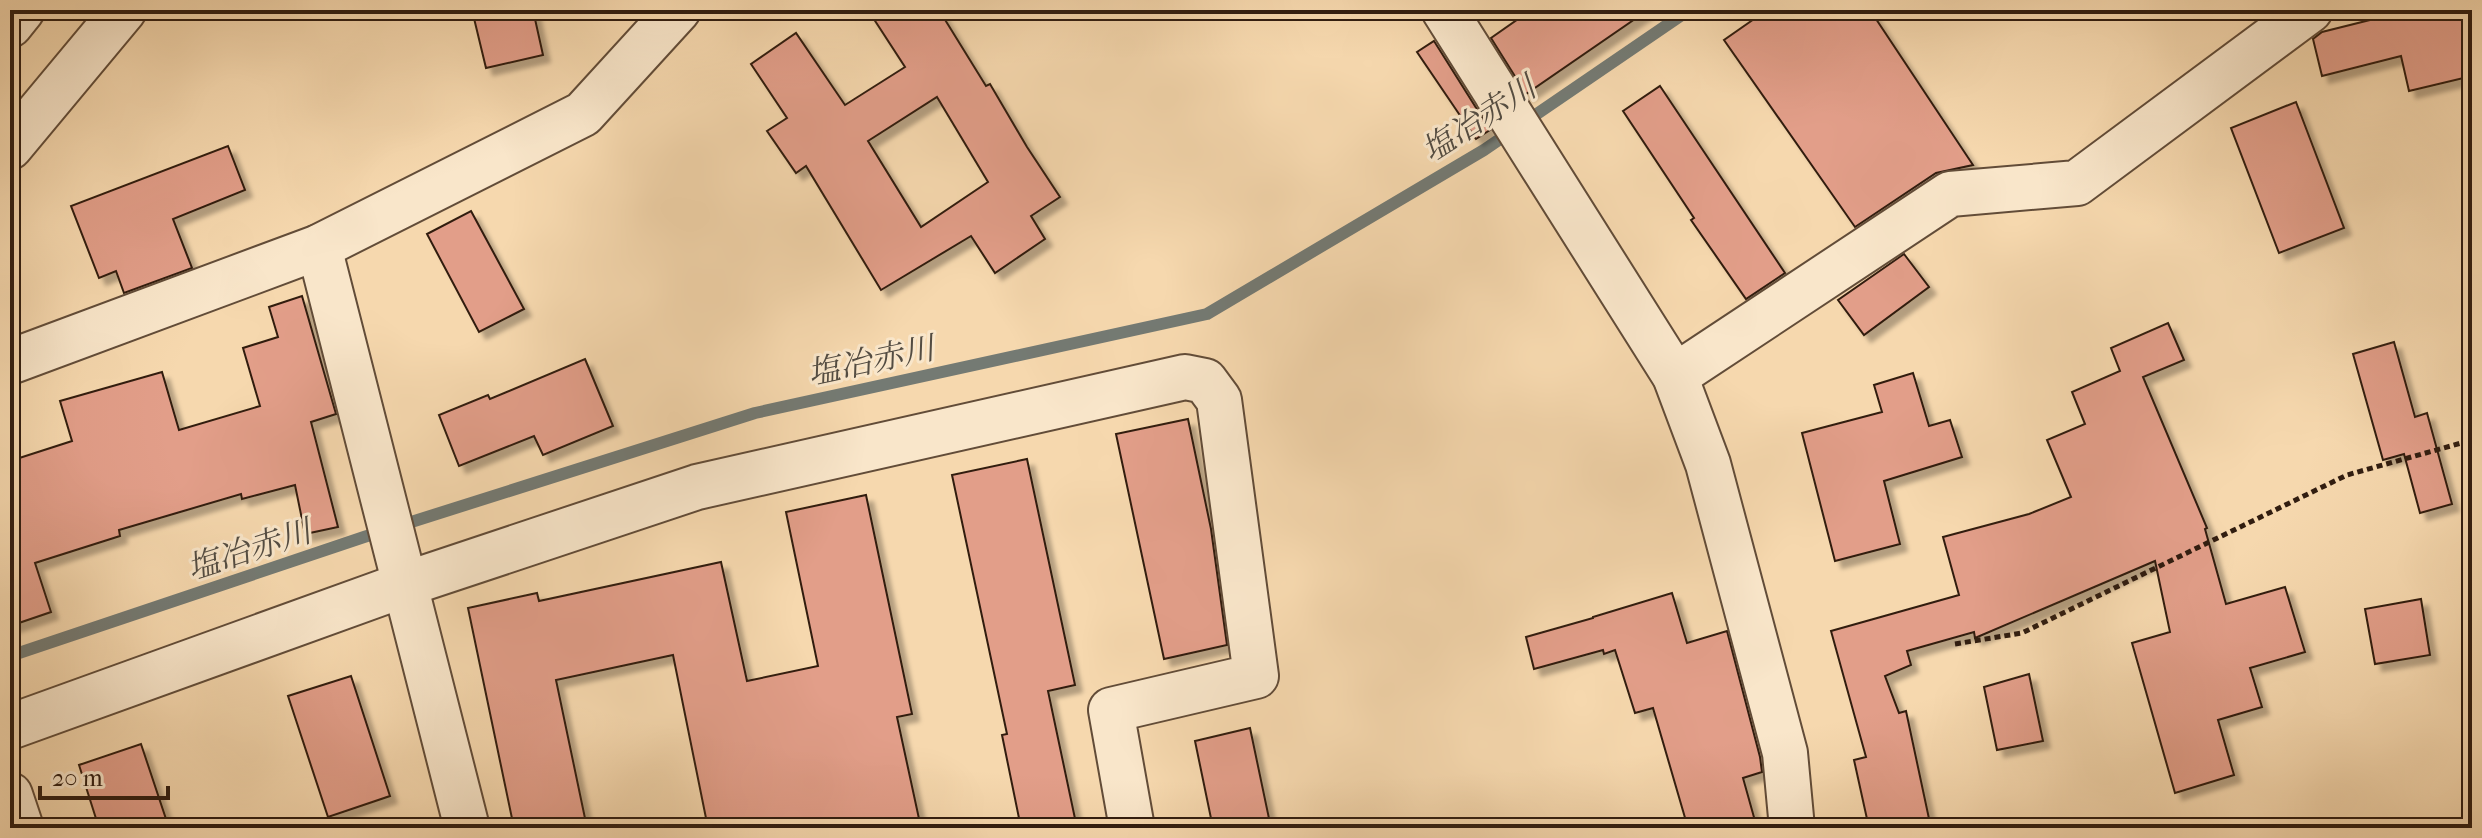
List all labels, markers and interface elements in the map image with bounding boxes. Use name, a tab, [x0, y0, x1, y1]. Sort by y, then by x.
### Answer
water label: 塩冶赤川	[1415, 67, 1545, 169]
water label: 塩冶赤川	[805, 329, 940, 392]
water label: 塩冶赤川	[182, 512, 318, 587]
scale bar	[40, 750, 168, 800]
text: 20 m	[52, 764, 103, 792]

